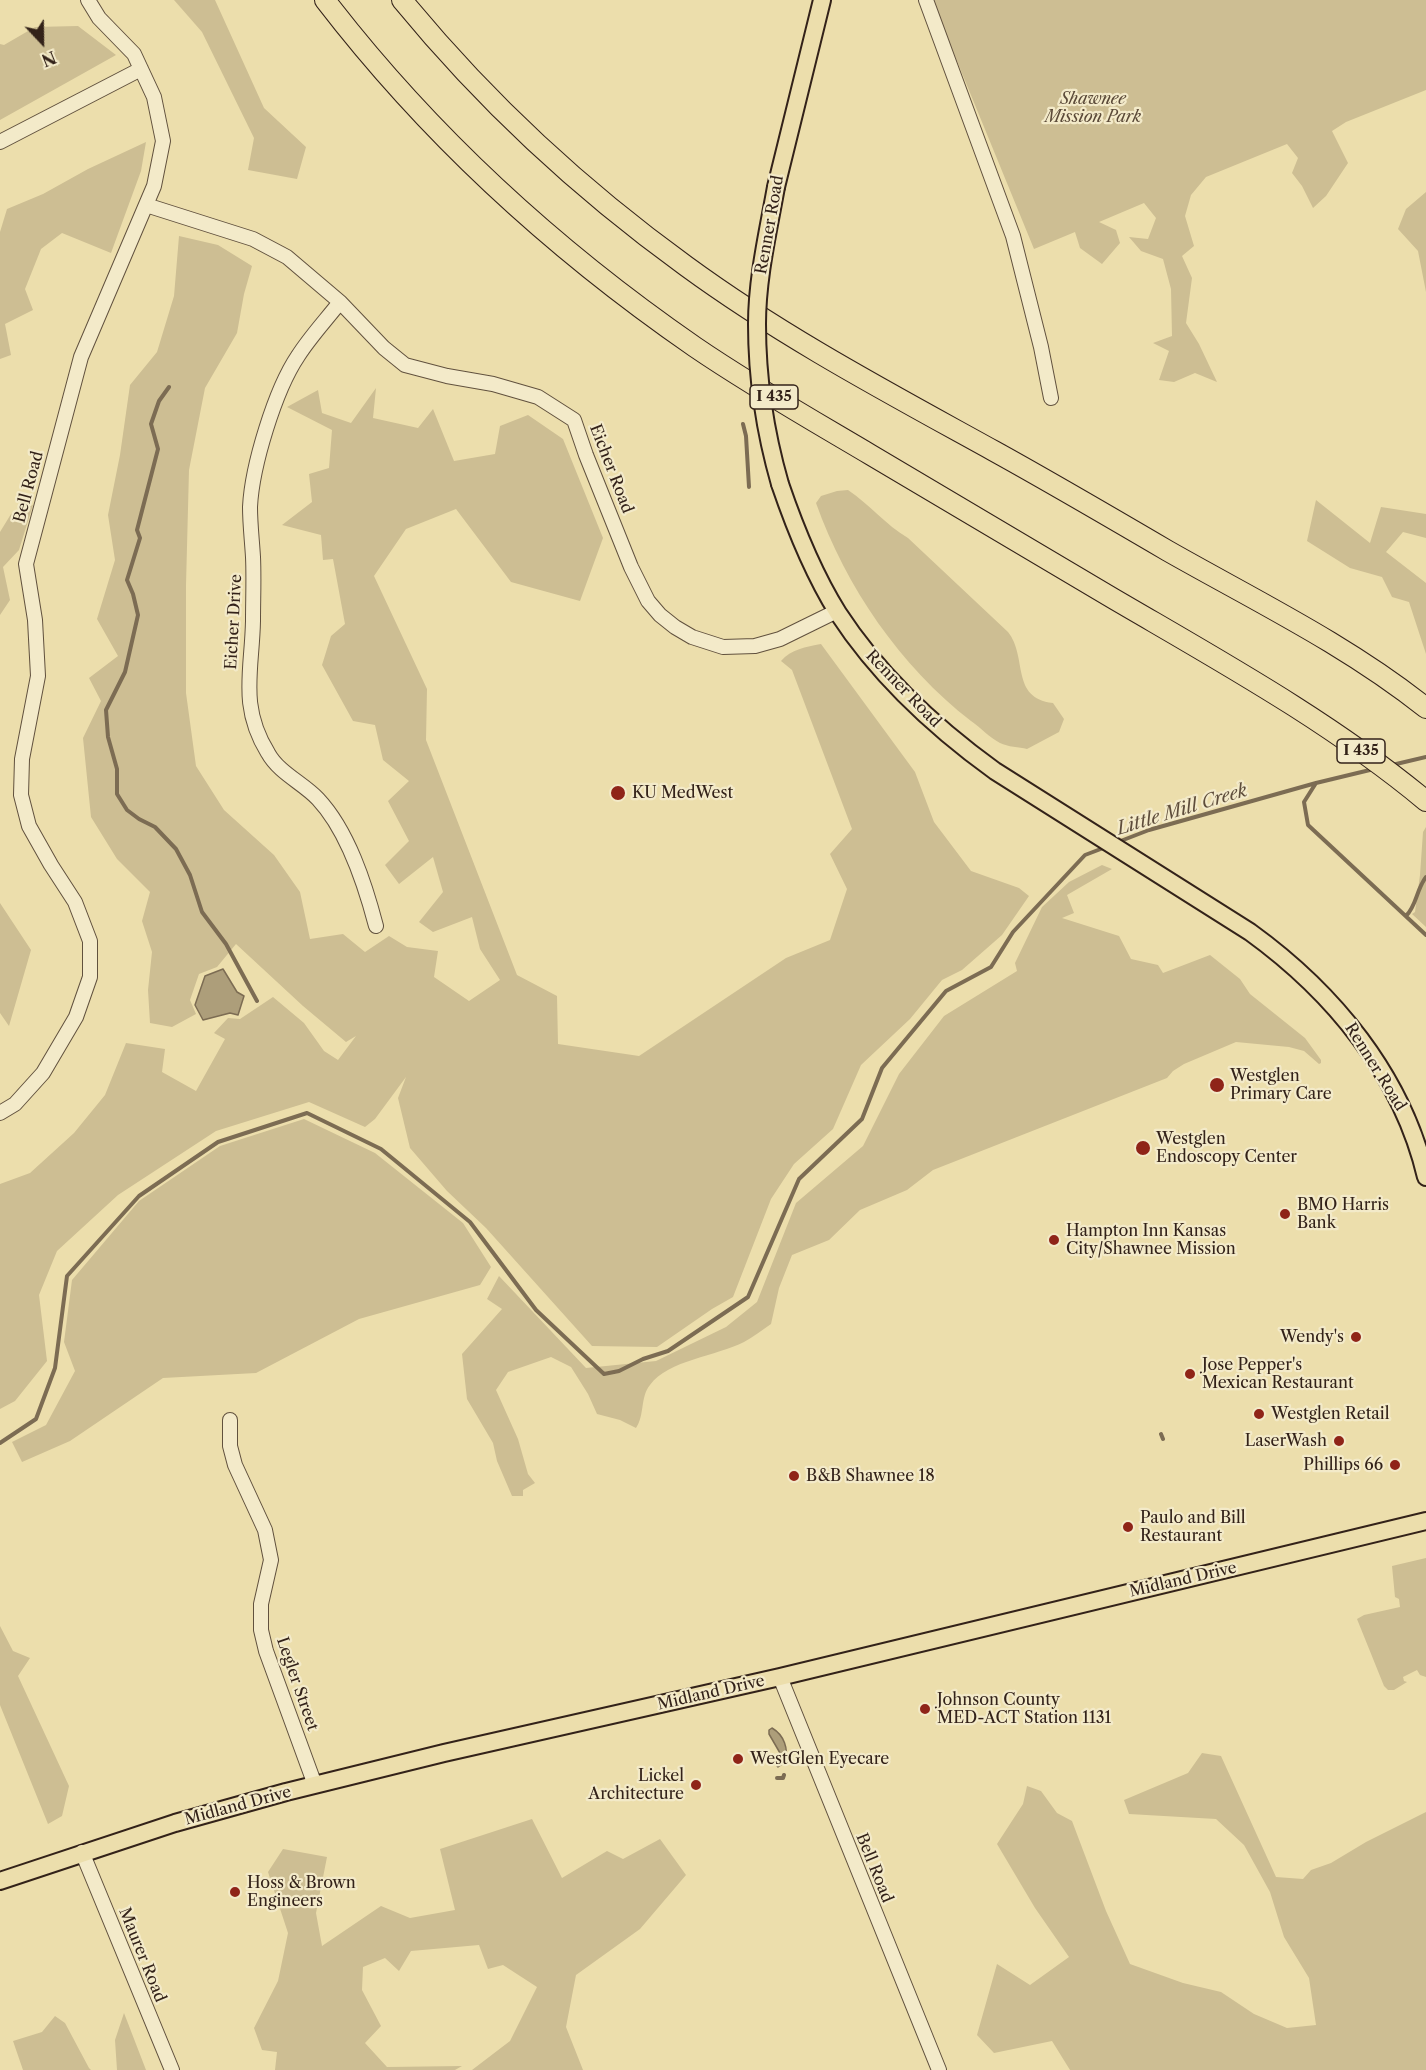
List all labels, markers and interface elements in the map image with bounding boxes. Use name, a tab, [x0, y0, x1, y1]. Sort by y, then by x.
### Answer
north arrow	[12, 12, 72, 72]
text: N	[39, 47, 59, 71]
park label: Shawnee Mission Park	[1045, 89, 1141, 127]
street label: Renner Road	[752, 174, 788, 276]
road number: I 435	[750, 385, 798, 409]
street label: Eicher Road	[585, 422, 637, 516]
street label: Bell Road	[10, 449, 48, 525]
street label: Eicher Drive	[222, 574, 246, 670]
street label: Renner Road	[861, 646, 945, 732]
road number: I 435	[1337, 739, 1385, 763]
water label: Little Mill Creek	[1114, 780, 1250, 840]
place label: KU MedWest	[632, 783, 733, 803]
marker: KU MedWest	[609, 784, 627, 802]
street label: Renner Road	[1340, 1019, 1410, 1115]
place label: Westglen Primary Care	[1230, 1066, 1332, 1104]
marker: Westglen Primary Care	[1208, 1076, 1226, 1094]
place label: Westglen Endoscopy Center	[1156, 1129, 1297, 1167]
marker: Westglen Endoscopy Center	[1134, 1139, 1152, 1157]
place label: BMO Harris Bank	[1297, 1195, 1389, 1233]
marker: BMO Harris Bank	[1278, 1207, 1292, 1221]
place label: Hampton Inn Kansas City/Shawnee Mission	[1066, 1221, 1236, 1259]
marker: Hampton Inn Kansas City/Shawnee Mission	[1047, 1233, 1061, 1247]
place label: Wendy's	[1280, 1327, 1344, 1347]
marker: Wendy's	[1349, 1330, 1363, 1344]
place label: Jose Pepper's Mexican Restaurant	[1202, 1355, 1354, 1393]
marker: Jose Pepper's Mexican Restaurant	[1183, 1367, 1197, 1381]
place label: Westglen Retail	[1271, 1404, 1389, 1424]
marker: Westglen Retail	[1252, 1407, 1266, 1421]
place label: LaserWash	[1245, 1431, 1327, 1451]
marker: LaserWash	[1332, 1434, 1346, 1448]
place label: Phillips 66	[1303, 1455, 1383, 1475]
marker: Phillips 66	[1388, 1458, 1402, 1472]
place label: B&B Shawnee 18	[806, 1466, 935, 1486]
marker: B&B Shawnee 18	[787, 1469, 801, 1483]
place label: Paulo and Bill Restaurant	[1140, 1508, 1245, 1546]
marker: Paulo and Bill Restaurant	[1121, 1520, 1135, 1534]
street label: Midland Drive	[1127, 1558, 1239, 1602]
street label: Legler Street	[272, 1635, 322, 1733]
street label: Midland Drive	[655, 1671, 767, 1715]
place label: Johnson County MED-ACT Station 1131	[937, 1690, 1111, 1728]
marker: Johnson County MED-ACT Station 1131	[918, 1702, 932, 1716]
place label: WestGlen Eyecare	[750, 1749, 889, 1769]
marker: WestGlen Eyecare	[731, 1752, 745, 1766]
place label: Lickel Architecture	[588, 1766, 684, 1804]
marker: Lickel Architecture	[689, 1778, 703, 1792]
street label: Midland Drive	[183, 1783, 293, 1829]
street label: Bell Road	[851, 1830, 897, 1906]
place label: Hoss & Brown Engineers	[247, 1873, 356, 1911]
marker: Hoss & Brown Engineers	[228, 1885, 242, 1899]
street label: Maurer Road	[114, 1905, 170, 2005]

